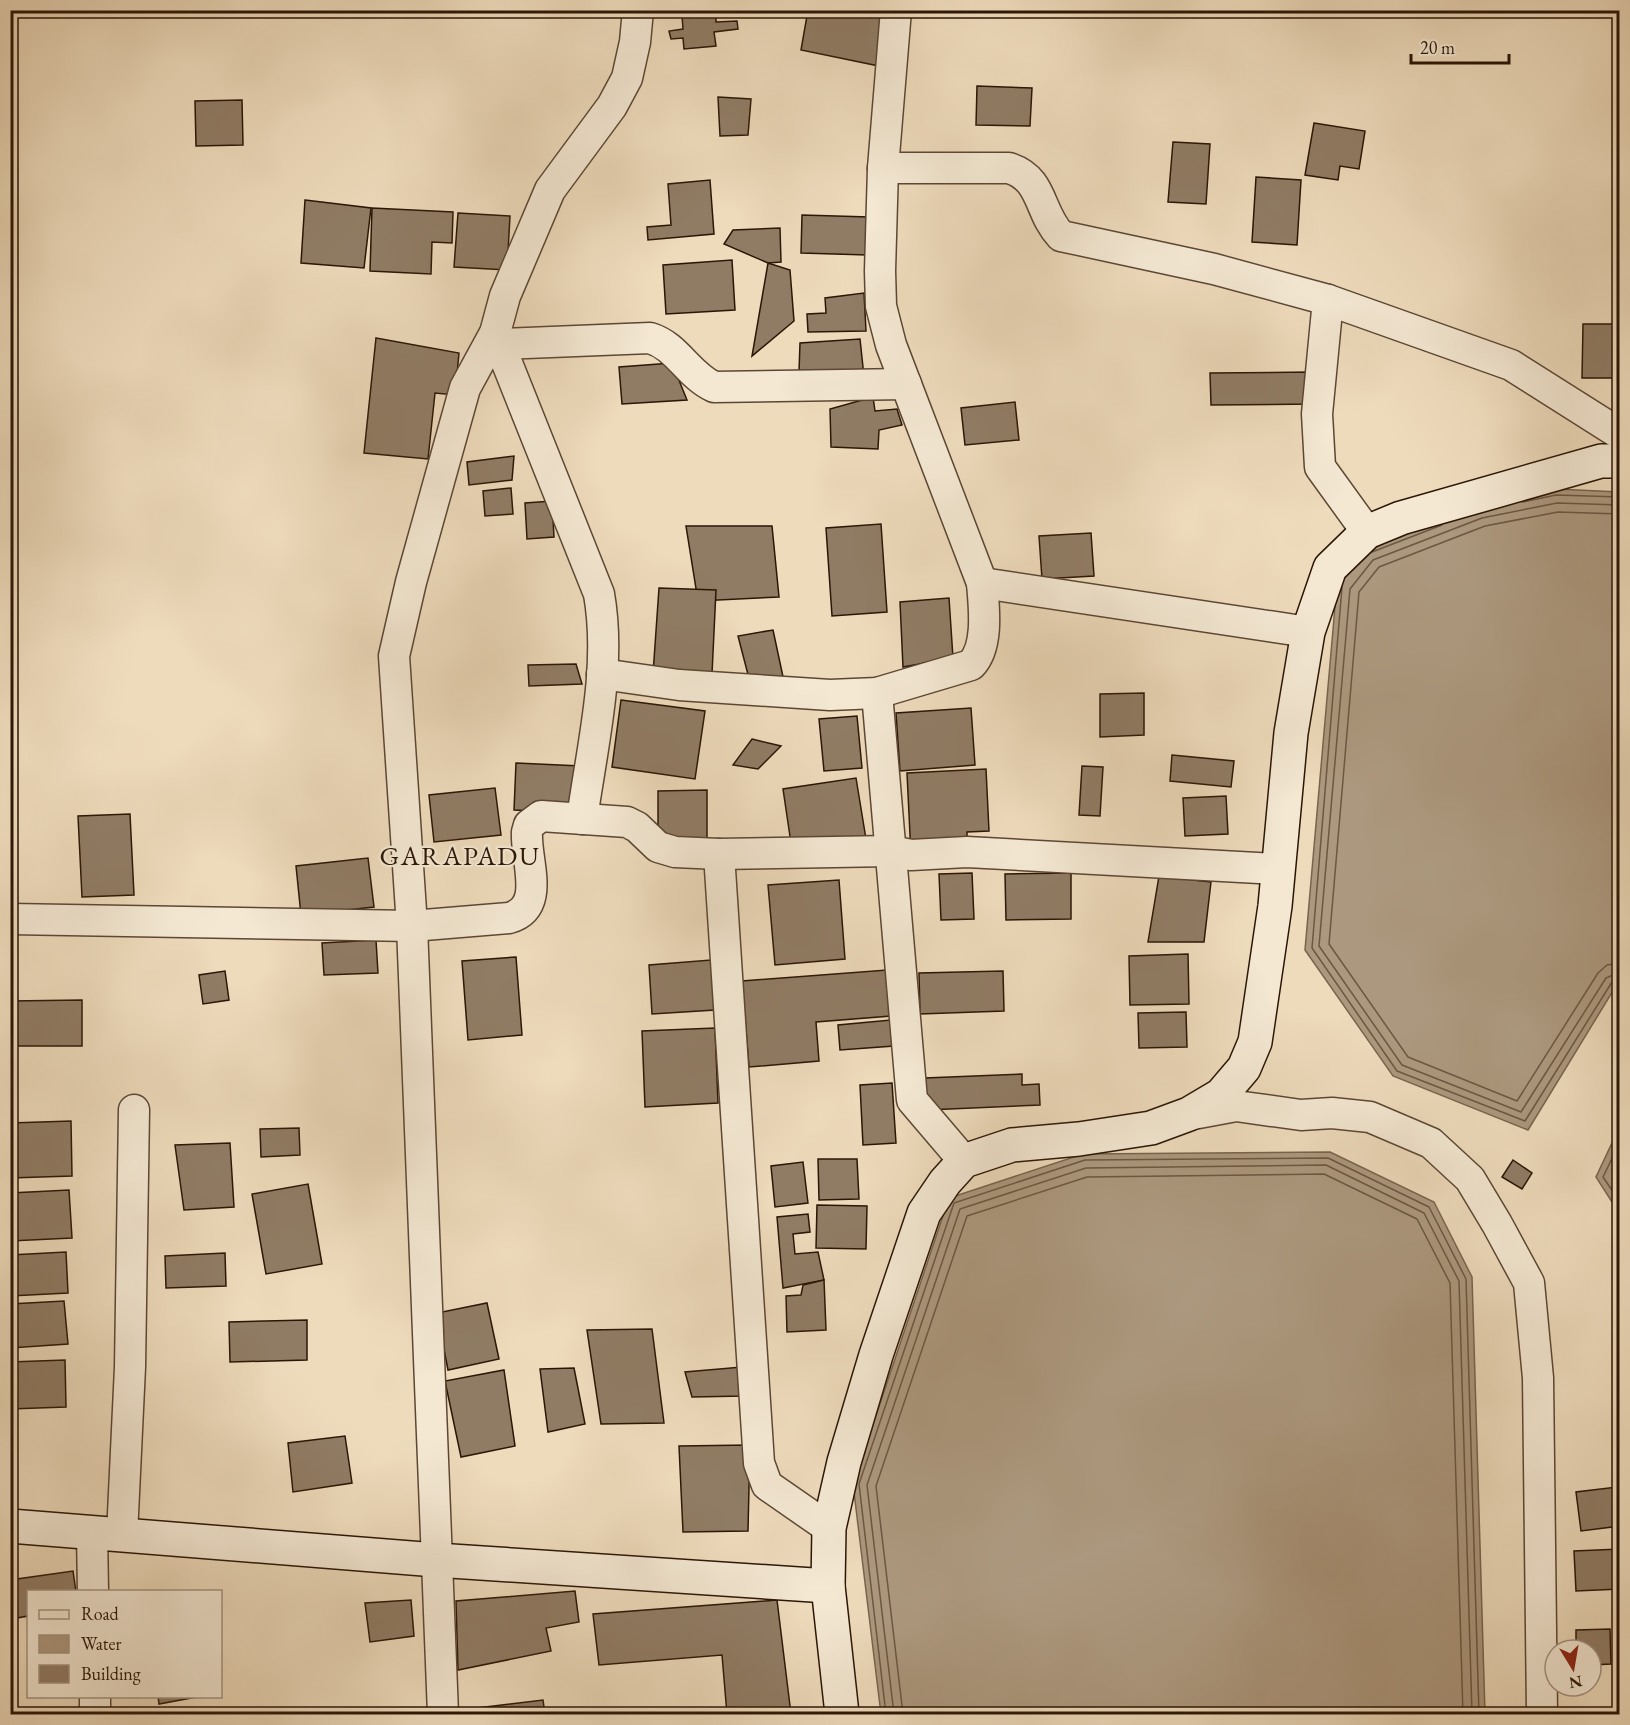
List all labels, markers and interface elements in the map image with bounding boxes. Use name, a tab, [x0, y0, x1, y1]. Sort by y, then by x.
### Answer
scale bar	[1411, 27, 1508, 65]
text: 20 m	[1420, 36, 1455, 59]
district label: GARAPADU	[380, 838, 540, 873]
legend	[27, 1590, 222, 1698]
text: Road	[81, 1602, 120, 1625]
text: Water	[81, 1632, 122, 1655]
north arrow	[1543, 1638, 1603, 1698]
text: Building	[81, 1662, 141, 1685]
text: N	[1567, 1671, 1584, 1694]

